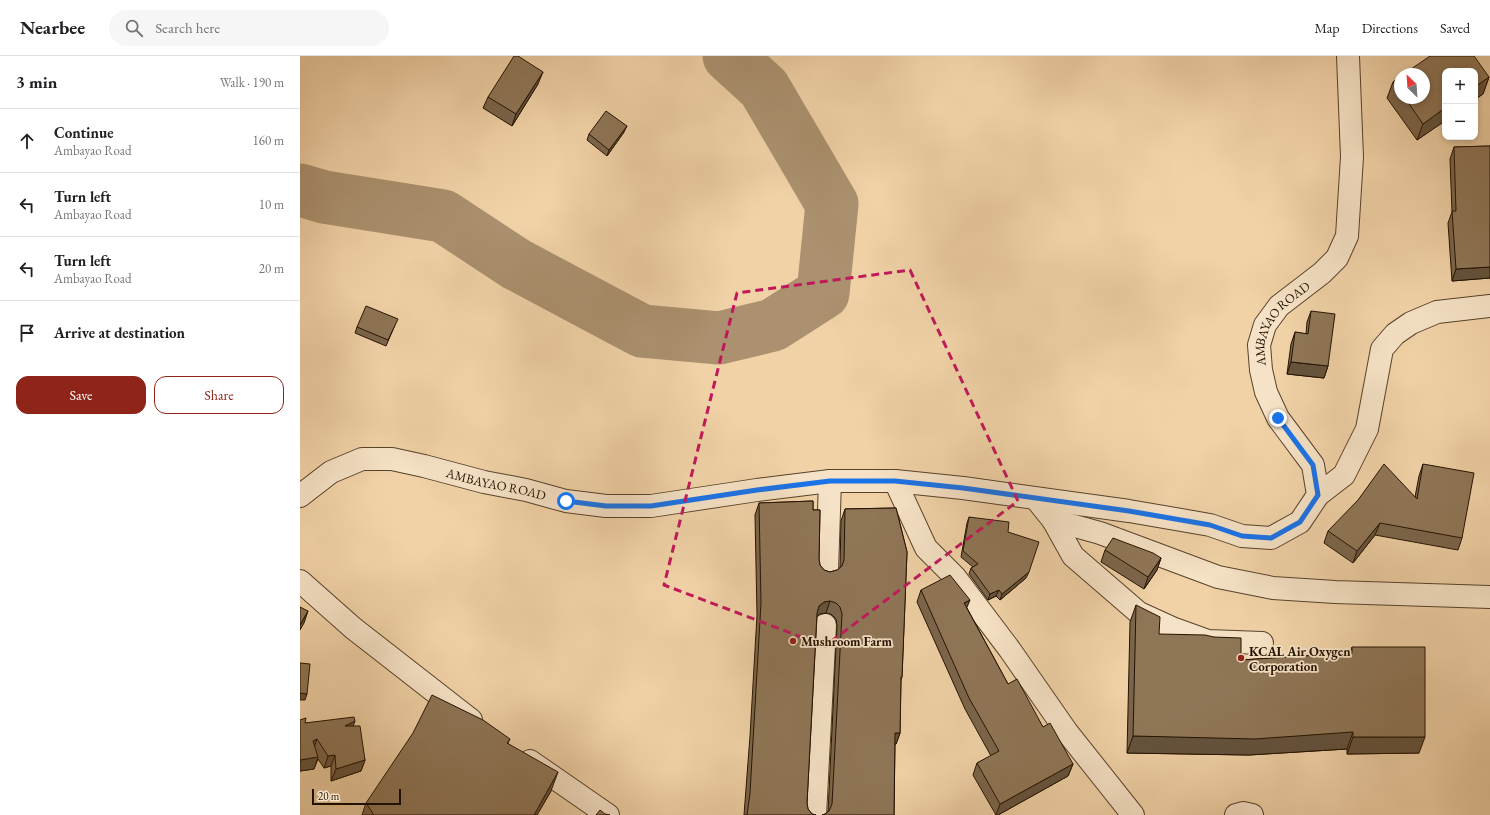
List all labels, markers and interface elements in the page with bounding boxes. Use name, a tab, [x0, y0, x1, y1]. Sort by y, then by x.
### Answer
search box	[109, 10, 389, 46]
text: Nearbee	[20, 15, 85, 40]
icon: search	[123, 17, 145, 39]
text: Search here	[155, 18, 220, 37]
text: Map	[1314, 19, 1340, 37]
text: Directions	[1362, 19, 1418, 37]
text: Saved	[1440, 19, 1470, 37]
north arrow	[1394, 68, 1430, 104]
map controls	[1442, 68, 1478, 140]
button: +	[1442, 68, 1478, 104]
text: 3 min	[16, 71, 57, 93]
text: Walk · 190 m	[220, 74, 284, 91]
button: −	[1442, 104, 1478, 140]
text: Continue	[54, 123, 114, 142]
icon: ahead	[16, 130, 38, 152]
text: 160 m	[253, 132, 284, 149]
text: Ambayao Road	[54, 142, 132, 159]
text: Turn left	[54, 187, 111, 206]
icon: left	[16, 194, 38, 216]
text: 10 m	[259, 196, 284, 213]
text: Ambayao Road	[54, 206, 132, 223]
text: Turn left	[54, 251, 111, 270]
icon: left	[16, 258, 38, 280]
text: 20 m	[259, 260, 284, 277]
text: Ambayao Road	[54, 270, 132, 287]
street label: AMBAYAO ROAD	[1251, 277, 1313, 368]
icon: arrive	[16, 322, 38, 344]
text: Arrive at destination	[54, 323, 185, 342]
button: Save	[16, 376, 146, 414]
button: Share	[154, 376, 284, 414]
route end	[1269, 409, 1287, 427]
street label: AMBAYAO ROAD	[443, 464, 548, 504]
route start	[557, 492, 575, 510]
place label: Mushroom Farm	[801, 633, 892, 650]
marker: Mushroom Farm	[788, 636, 798, 646]
place label: KCAL Air Oxygen Corporation	[1249, 643, 1351, 675]
marker: KCAL Air Oxygen Corporation	[1236, 653, 1246, 663]
scale bar	[312, 787, 401, 806]
text: 20 m	[318, 789, 339, 803]

